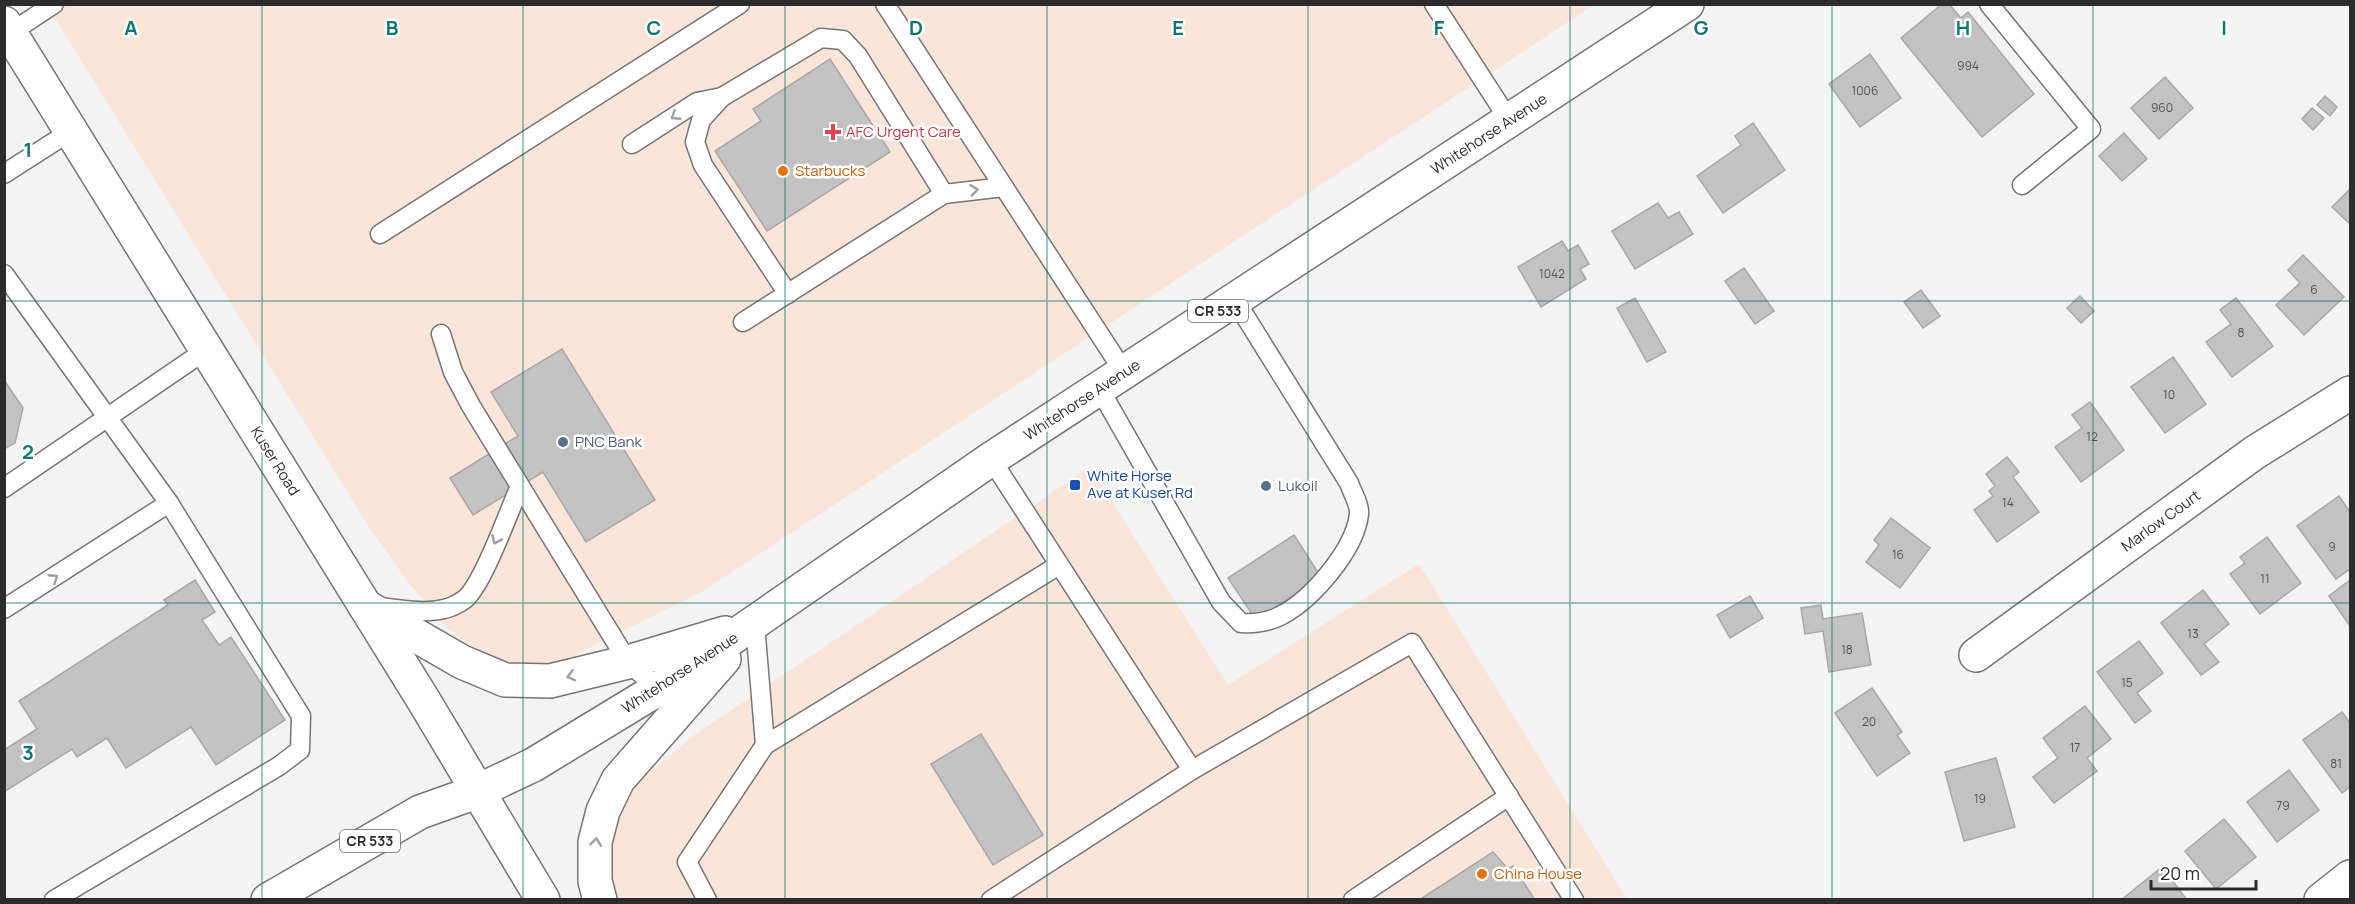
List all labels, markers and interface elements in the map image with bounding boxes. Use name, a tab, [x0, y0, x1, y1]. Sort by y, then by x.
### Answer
text: A	[124, 14, 138, 41]
text: B	[386, 14, 399, 41]
text: C	[647, 14, 661, 41]
text: D	[909, 14, 923, 41]
text: E	[1172, 14, 1184, 41]
text: F	[1434, 14, 1445, 41]
text: G	[1694, 14, 1709, 41]
text: H	[1956, 14, 1970, 41]
text: I	[2221, 14, 2227, 41]
house number: 994	[1957, 57, 1979, 74]
house number: 1006	[1852, 82, 1878, 99]
street label: Whitehorse Avenue	[1426, 88, 1551, 179]
house number: 960	[2151, 99, 2173, 116]
one-way arrow	[671, 109, 681, 121]
place label: AFC Urgent Care	[846, 121, 961, 142]
marker: AFC Urgent Care	[824, 123, 842, 141]
text: 1	[24, 136, 32, 163]
place label: Starbucks	[795, 160, 865, 181]
marker: Starbucks	[776, 164, 790, 178]
one-way arrow	[969, 185, 979, 197]
house number: 1042	[1539, 265, 1565, 282]
house number: 6	[2310, 281, 2318, 298]
road number: CR 533	[1188, 300, 1248, 322]
house number: 8	[2238, 324, 2245, 341]
street label: Whitehorse Avenue	[1019, 354, 1144, 445]
house number: 10	[2163, 386, 2175, 403]
street label: Kuser Road	[246, 422, 305, 499]
house number: 12	[2086, 428, 2098, 445]
place label: PNC Bank	[575, 431, 642, 452]
marker: PNC Bank	[556, 435, 570, 449]
text: 2	[22, 438, 34, 465]
place label: White Horse Ave at Kuser Rd	[1087, 465, 1193, 503]
place label: Lukoil	[1278, 475, 1318, 496]
marker: White Horse Ave at Kuser Rd	[1068, 478, 1082, 492]
marker: Lukoil	[1259, 479, 1273, 493]
street label: Marlow Court	[2117, 485, 2204, 556]
house number: 14	[2002, 494, 2014, 511]
one-way arrow	[491, 534, 503, 545]
house number: 9	[2328, 538, 2336, 555]
house number: 16	[1892, 546, 1904, 563]
house number: 11	[2260, 570, 2270, 587]
one-way arrow	[47, 574, 58, 585]
house number: 13	[2187, 625, 2199, 642]
street label: Whitehorse Avenue	[617, 627, 742, 718]
house number: 18	[1841, 641, 1853, 658]
one-way arrow	[566, 669, 576, 682]
house number: 15	[2121, 674, 2133, 691]
house number: 20	[1862, 713, 1876, 730]
text: 3	[22, 739, 34, 766]
house number: 17	[2070, 739, 2080, 756]
house number: 81	[2330, 755, 2342, 772]
house number: 19	[1974, 790, 1986, 807]
house number: 79	[2276, 797, 2290, 814]
road number: CR 533	[340, 830, 400, 852]
one-way arrow	[590, 837, 602, 846]
scale bar	[2151, 853, 2256, 891]
text: 20 m	[2160, 861, 2200, 885]
place label: China House	[1494, 863, 1582, 884]
marker: China House	[1475, 867, 1489, 881]

